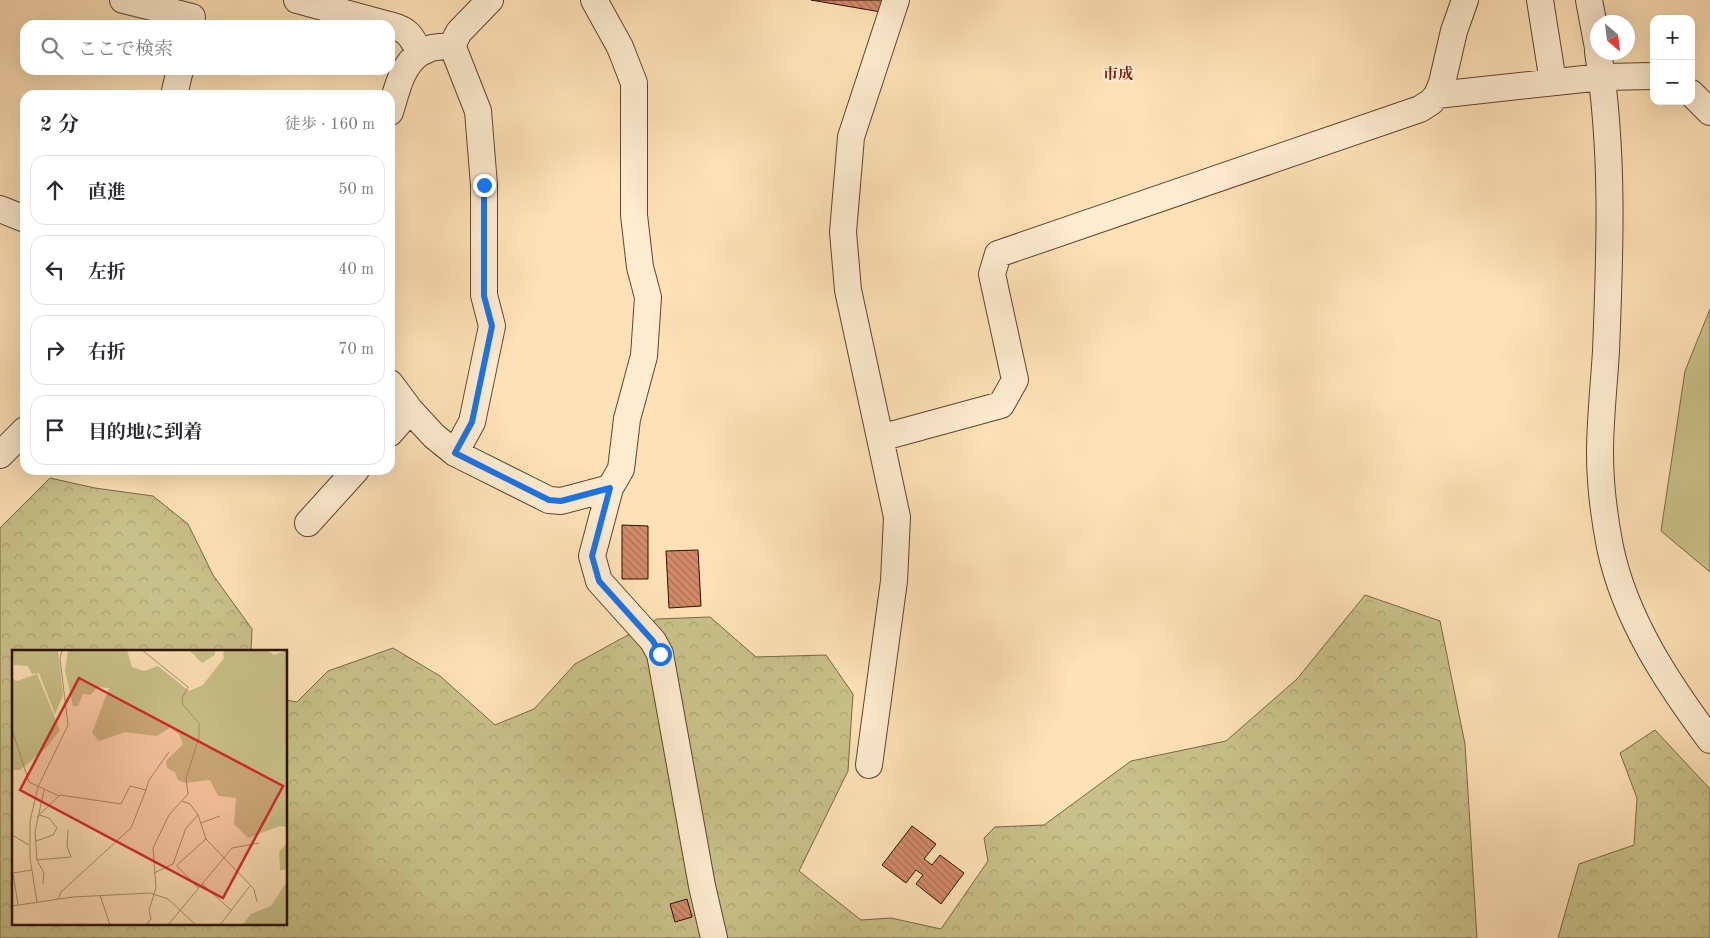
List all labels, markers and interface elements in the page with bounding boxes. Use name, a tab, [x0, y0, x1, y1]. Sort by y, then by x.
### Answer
north arrow	[1590, 15, 1635, 60]
map controls	[1650, 15, 1695, 105]
button: +	[1650, 15, 1695, 60]
search box	[20, 20, 395, 75]
icon: search	[38, 34, 66, 62]
text: ここで検索	[78, 41, 173, 60]
button: −	[1650, 60, 1695, 105]
district label: 市成	[1103, 65, 1133, 83]
text: 2 分	[40, 115, 79, 136]
text: 徒歩 · 160 m	[285, 117, 375, 133]
route end	[473, 174, 496, 197]
icon: ahead	[41, 176, 69, 204]
text: 50 m	[338, 182, 374, 198]
text: 直進	[88, 184, 126, 203]
icon: left	[41, 256, 69, 284]
text: 40 m	[338, 262, 374, 278]
text: 左折	[88, 264, 126, 283]
icon: right	[41, 336, 69, 364]
text: 70 m	[338, 342, 374, 358]
text: 右折	[88, 344, 126, 363]
icon: arrive	[41, 416, 69, 444]
text: 目的地に到着	[88, 424, 202, 443]
route start	[649, 643, 672, 666]
inset map	[12, 650, 288, 926]

